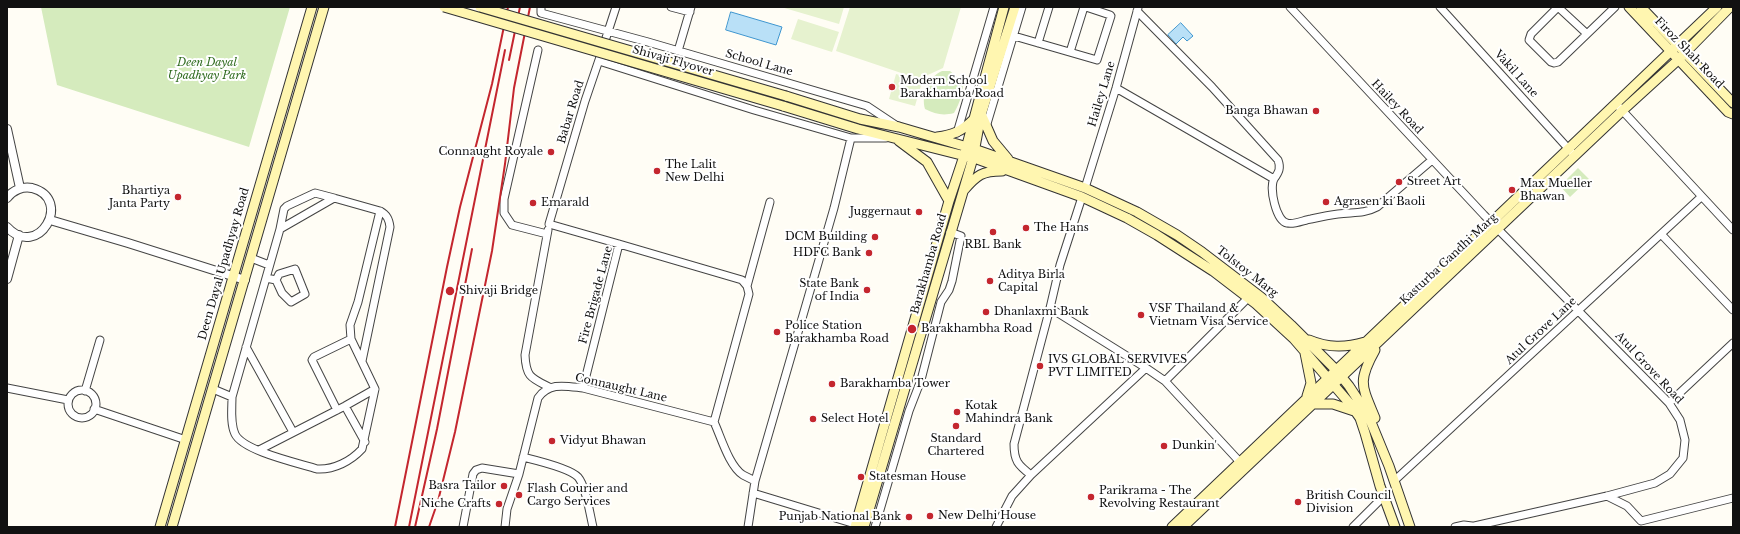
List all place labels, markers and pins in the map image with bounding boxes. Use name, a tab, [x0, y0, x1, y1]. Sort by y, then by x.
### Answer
place label: Modern School Barakhamba Road	[900, 74, 1004, 100]
marker: Modern School Barakhamba Road	[887, 82, 897, 92]
place label: Banga Bhawan	[1225, 104, 1308, 118]
marker: Banga Bhawan	[1311, 106, 1321, 116]
place label: Connaught Royale	[438, 145, 543, 159]
marker: Connaught Royale	[546, 147, 556, 157]
place label: The Lalit New Delhi	[665, 158, 724, 184]
marker: The Lalit New Delhi	[652, 166, 662, 176]
place label: Street Art	[1407, 175, 1461, 189]
marker: Street Art	[1394, 177, 1404, 187]
place label: Max Mueller Bhawan	[1520, 177, 1592, 203]
place label: Bhartiya Janta Party	[109, 184, 170, 210]
marker: Max Mueller Bhawan	[1507, 185, 1517, 195]
marker: Bhartiya Janta Party	[173, 192, 183, 202]
place label: Agrasen ki Baoli	[1334, 195, 1425, 209]
place label: Emarald	[541, 196, 589, 210]
marker: Agrasen ki Baoli	[1321, 197, 1331, 207]
marker: Emarald	[528, 198, 538, 208]
place label: Juggernaut	[850, 205, 911, 219]
marker: Juggernaut	[914, 207, 924, 217]
place label: The Hans	[1034, 221, 1089, 235]
marker: The Hans	[1021, 223, 1031, 233]
marker: RBL Bank	[988, 227, 998, 237]
place label: DCM Building	[785, 230, 867, 244]
marker: DCM Building	[870, 232, 880, 242]
place label: RBL Bank	[964, 238, 1022, 252]
place label: HDFC Bank	[793, 246, 861, 260]
marker: HDFC Bank	[864, 248, 874, 258]
place label: Aditya Birla Capital	[998, 268, 1065, 294]
marker: Aditya Birla Capital	[985, 276, 995, 286]
place label: State Bank of India	[799, 277, 859, 303]
place label: Shivaji Bridge	[459, 284, 538, 298]
marker: Shivaji Bridge	[444, 285, 456, 297]
marker: State Bank of India	[862, 285, 872, 295]
place label: VSF Thailand & Vietnam Visa Service	[1149, 302, 1268, 328]
place label: Dhanlaxmi Bank	[994, 305, 1089, 319]
marker: Dhanlaxmi Bank	[981, 307, 991, 317]
marker: VSF Thailand & Vietnam Visa Service	[1136, 310, 1146, 320]
place label: Police Station Barakhamba Road	[785, 319, 889, 345]
place label: Barakhambha Road	[921, 322, 1032, 336]
marker: Barakhambha Road	[906, 323, 918, 335]
marker: Police Station Barakhamba Road	[772, 327, 782, 337]
place label: IVS GLOBAL SERVIVES PVT LIMITED	[1048, 353, 1187, 379]
marker: IVS GLOBAL SERVIVES PVT LIMITED	[1035, 361, 1045, 371]
place label: Barakhamba Tower	[840, 377, 950, 391]
marker: Barakhamba Tower	[827, 379, 837, 389]
place label: Kotak Mahindra Bank	[965, 399, 1053, 425]
marker: Kotak Mahindra Bank	[952, 407, 962, 417]
place label: Select Hotel	[821, 412, 889, 426]
marker: Select Hotel	[808, 414, 818, 424]
marker: Standard Chartered	[951, 421, 961, 431]
place label: Standard Chartered	[927, 432, 985, 458]
place label: Vidyut Bhawan	[560, 434, 646, 448]
marker: Vidyut Bhawan	[547, 436, 557, 446]
place label: Dunkin'	[1172, 439, 1217, 453]
marker: Dunkin'	[1159, 441, 1169, 451]
place label: Statesman House	[869, 470, 966, 484]
marker: Statesman House	[856, 472, 866, 482]
place label: Basra Tailor	[428, 479, 496, 493]
marker: Basra Tailor	[499, 481, 509, 491]
place label: Flash Courier and Cargo Services	[527, 482, 628, 508]
place label: Parikrama - The Revolving Restaurant	[1099, 484, 1219, 510]
place label: British Council Division	[1306, 489, 1391, 515]
marker: Flash Courier and Cargo Services	[514, 490, 524, 500]
marker: Parikrama - The Revolving Restaurant	[1086, 492, 1096, 502]
place label: Niche Crafts	[421, 497, 491, 511]
marker: British Council Division	[1293, 497, 1303, 507]
marker: Niche Crafts	[494, 499, 504, 509]
place label: New Delhi House	[938, 509, 1036, 523]
place label: Punjab National Bank	[779, 510, 901, 524]
marker: New Delhi House	[925, 511, 935, 521]
marker: Punjab National Bank	[904, 512, 914, 522]

